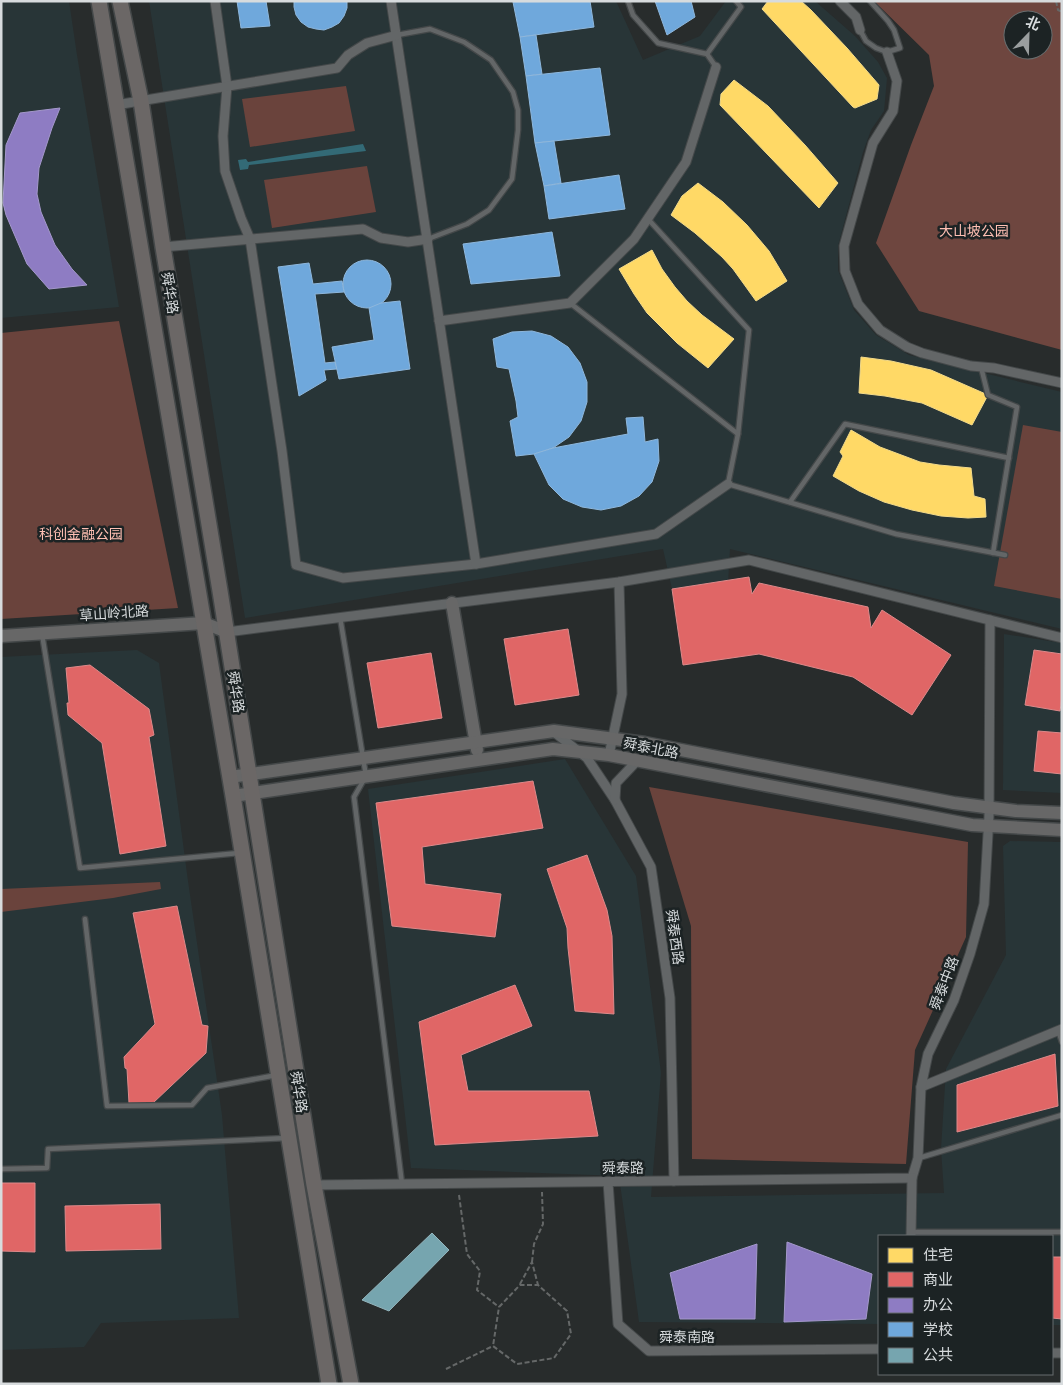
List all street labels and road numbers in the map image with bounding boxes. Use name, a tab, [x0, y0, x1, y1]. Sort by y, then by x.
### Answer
street label: 舜华路	[158, 271, 182, 315]
street label: 草山岭北路	[78, 602, 150, 624]
street label: 舜华路	[224, 670, 248, 714]
street label: 舜泰北路	[622, 734, 680, 762]
street label: 舜泰西路	[662, 908, 688, 966]
street label: 舜泰中路	[926, 954, 962, 1012]
street label: 舜华路	[287, 1070, 311, 1114]
street label: 舜泰路	[602, 1159, 644, 1177]
street label: 舜泰南路	[659, 1328, 715, 1346]

